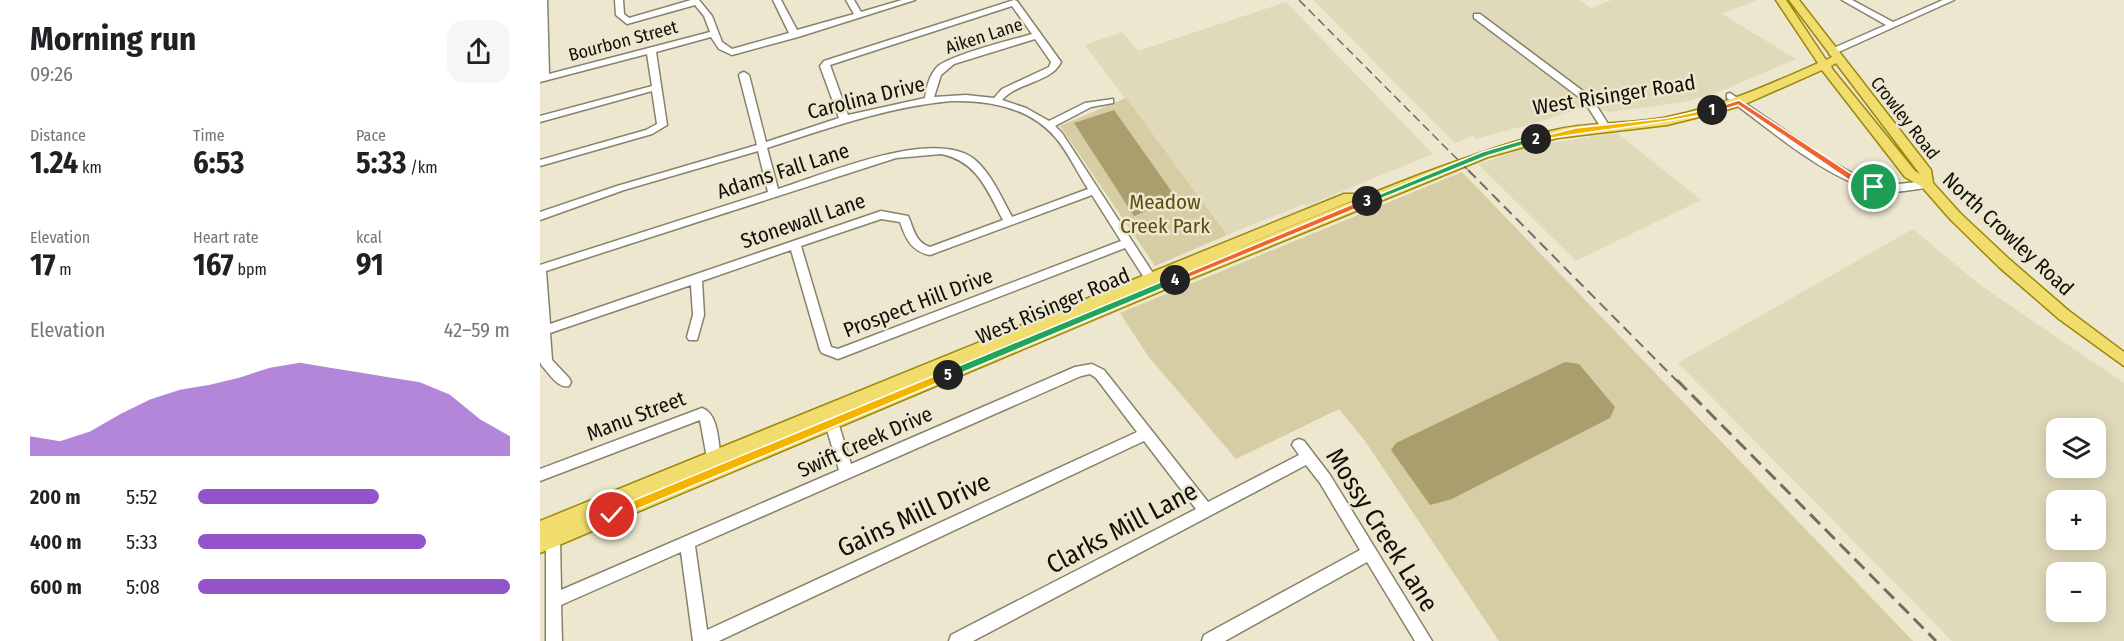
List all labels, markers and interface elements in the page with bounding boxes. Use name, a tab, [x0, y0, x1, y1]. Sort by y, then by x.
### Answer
street label: Aiken Lane	[943, 13, 1025, 59]
street label: Bourbon Street	[566, 16, 680, 66]
text: Morning run	[30, 19, 196, 59]
button: share	[447, 20, 510, 83]
text: 09:26	[30, 62, 73, 86]
street label: West Risinger Road	[1531, 69, 1697, 121]
street label: Carolina Drive	[805, 71, 927, 125]
street label: Crowley Road	[1866, 72, 1944, 164]
pin: 1	[1697, 95, 1727, 125]
text: 1	[1709, 100, 1715, 119]
pin: 2	[1521, 124, 1551, 154]
text: Distance	[30, 126, 86, 145]
text: Time	[193, 126, 225, 145]
text: Pace	[356, 126, 386, 145]
text: 2	[1532, 129, 1540, 148]
street label: Adams Fall Lane	[714, 137, 852, 205]
text: 1.24	[30, 145, 78, 181]
text: 6:53	[193, 145, 244, 181]
text: 5:33	[356, 145, 406, 181]
text: km	[78, 158, 102, 177]
text: /km	[406, 158, 437, 177]
pin	[1848, 161, 1899, 212]
street label: North Crowley Road	[1937, 167, 2079, 301]
icon: arrive	[1857, 170, 1890, 203]
pin: 3	[1352, 186, 1382, 216]
street label: Stonewall Lane	[737, 188, 869, 254]
park label: Meadow Creek Park	[1120, 189, 1210, 239]
text: 3	[1363, 191, 1371, 210]
text: Elevation	[30, 228, 90, 247]
text: Heart rate	[193, 228, 259, 247]
text: kcal	[356, 228, 382, 247]
text: 17	[30, 247, 55, 283]
text: 167	[193, 247, 234, 283]
text: 91	[356, 247, 384, 283]
text: m	[55, 260, 72, 279]
text: bpm	[234, 260, 267, 279]
street label: West Risinger Road	[972, 262, 1134, 350]
street label: Prospect Hill Drive	[840, 263, 996, 343]
pin: 4	[1160, 265, 1190, 295]
text: 4	[1171, 270, 1179, 289]
text: Elevation	[30, 318, 105, 342]
text: 42–59 m	[444, 318, 510, 342]
pin: 5	[933, 360, 963, 390]
text: 5	[944, 365, 952, 384]
street label: Manu Street	[583, 385, 689, 447]
street label: Swift Creek Drive	[794, 401, 936, 483]
map controls	[2046, 418, 2106, 622]
button: layers	[2046, 418, 2106, 478]
street label: Mossy Creek Lane	[1319, 442, 1445, 618]
street label: Gains Mill Drive	[833, 466, 995, 564]
street label: Clarks Mill Lane	[1041, 475, 1203, 581]
text: 200 m	[30, 485, 81, 509]
text: 5:52	[126, 485, 157, 509]
pin	[586, 489, 637, 540]
button: +	[2046, 490, 2106, 550]
icon: check	[595, 498, 628, 531]
text: 400 m	[30, 530, 82, 554]
text: 5:33	[126, 530, 158, 554]
button: −	[2046, 562, 2106, 622]
text: 600 m	[30, 575, 82, 599]
text: 5:08	[126, 575, 160, 599]

